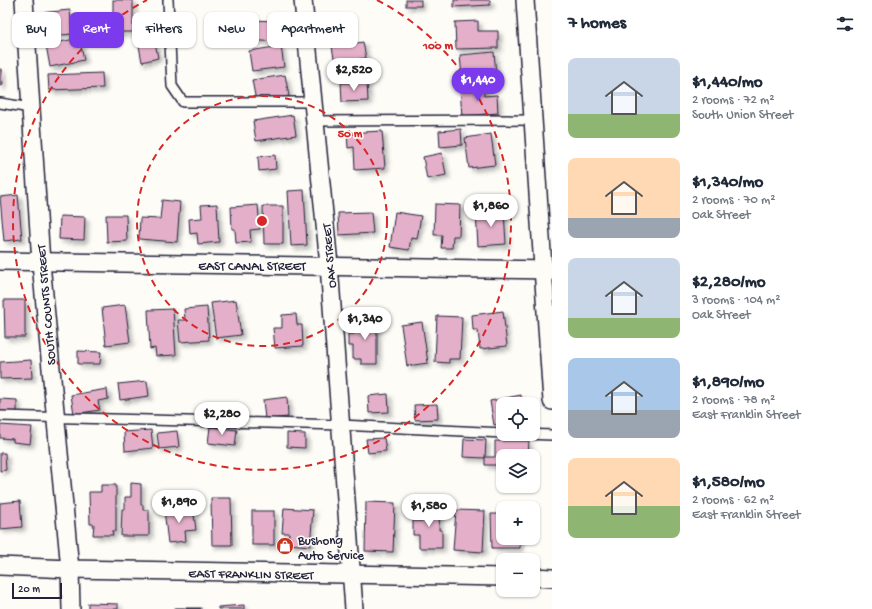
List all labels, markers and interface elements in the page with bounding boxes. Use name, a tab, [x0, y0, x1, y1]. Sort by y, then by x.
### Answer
chip: Buy	[12, 12, 61, 48]
chip: Rent	[69, 12, 124, 48]
chip: Filters	[132, 12, 196, 48]
chip: New	[204, 12, 259, 48]
chip: Apartment	[267, 12, 358, 48]
icon: filters	[834, 13, 856, 35]
text: 7 homes	[568, 14, 626, 34]
text: 100 m	[422, 40, 453, 54]
pin: $2,520	[321, 58, 387, 92]
text: $2,520	[336, 63, 372, 78]
pin: $1,440	[445, 68, 511, 102]
text: $1,440	[461, 73, 495, 88]
text: $1,440/mo	[692, 73, 763, 93]
icon: home	[600, 74, 648, 122]
text: 2 rooms · 72 m²	[692, 93, 774, 108]
text: South Union Street	[692, 108, 793, 123]
text: 50 m	[338, 128, 363, 142]
text: $1,340/mo	[692, 173, 763, 193]
icon: home	[600, 174, 648, 222]
text: 2 rooms · 70 m²	[692, 193, 775, 208]
pin: $1,860	[458, 194, 524, 228]
text: $1,860	[473, 199, 509, 214]
text: Oak Street	[692, 208, 751, 223]
centre of rings	[255, 214, 269, 228]
street label: OAK STREET	[320, 222, 341, 289]
street label: SOUTH COUNTS STREET	[35, 243, 60, 366]
street label: EAST CANAL STREET	[198, 260, 307, 275]
text: $2,280/mo	[692, 273, 766, 293]
icon: home	[600, 274, 648, 322]
text: 3 rooms · 104 m²	[692, 293, 780, 308]
pin: $1,340	[332, 307, 398, 341]
text: Oak Street	[692, 308, 751, 323]
text: $1,340	[347, 312, 383, 327]
text: $1,890/mo	[692, 373, 764, 393]
icon: home	[600, 374, 648, 422]
text: 2 rooms · 78 m²	[692, 393, 775, 408]
map controls	[496, 397, 540, 597]
button: locate	[496, 397, 540, 441]
pin: $2,280	[189, 402, 255, 436]
text: $2,280	[203, 407, 241, 422]
text: East Franklin Street	[692, 408, 801, 423]
button: layers	[496, 449, 540, 493]
text: $1,580/mo	[692, 473, 765, 493]
icon: home	[600, 474, 648, 522]
pin: $1,890	[146, 490, 212, 524]
text: 2 rooms · 62 m²	[692, 493, 774, 508]
pin: $1,580	[396, 494, 462, 528]
text: $1,890	[161, 495, 197, 510]
text: $1,580	[411, 499, 447, 514]
button: +	[496, 501, 540, 545]
text: East Franklin Street	[692, 508, 801, 523]
place label: Bushong Auto Service	[297, 534, 364, 564]
shop icon: Bushong Auto Service	[275, 536, 295, 556]
button: −	[496, 553, 540, 597]
street label: EAST FRANKLIN STREET	[188, 567, 315, 584]
scale bar	[12, 581, 62, 600]
text: 20 m	[18, 584, 40, 596]

